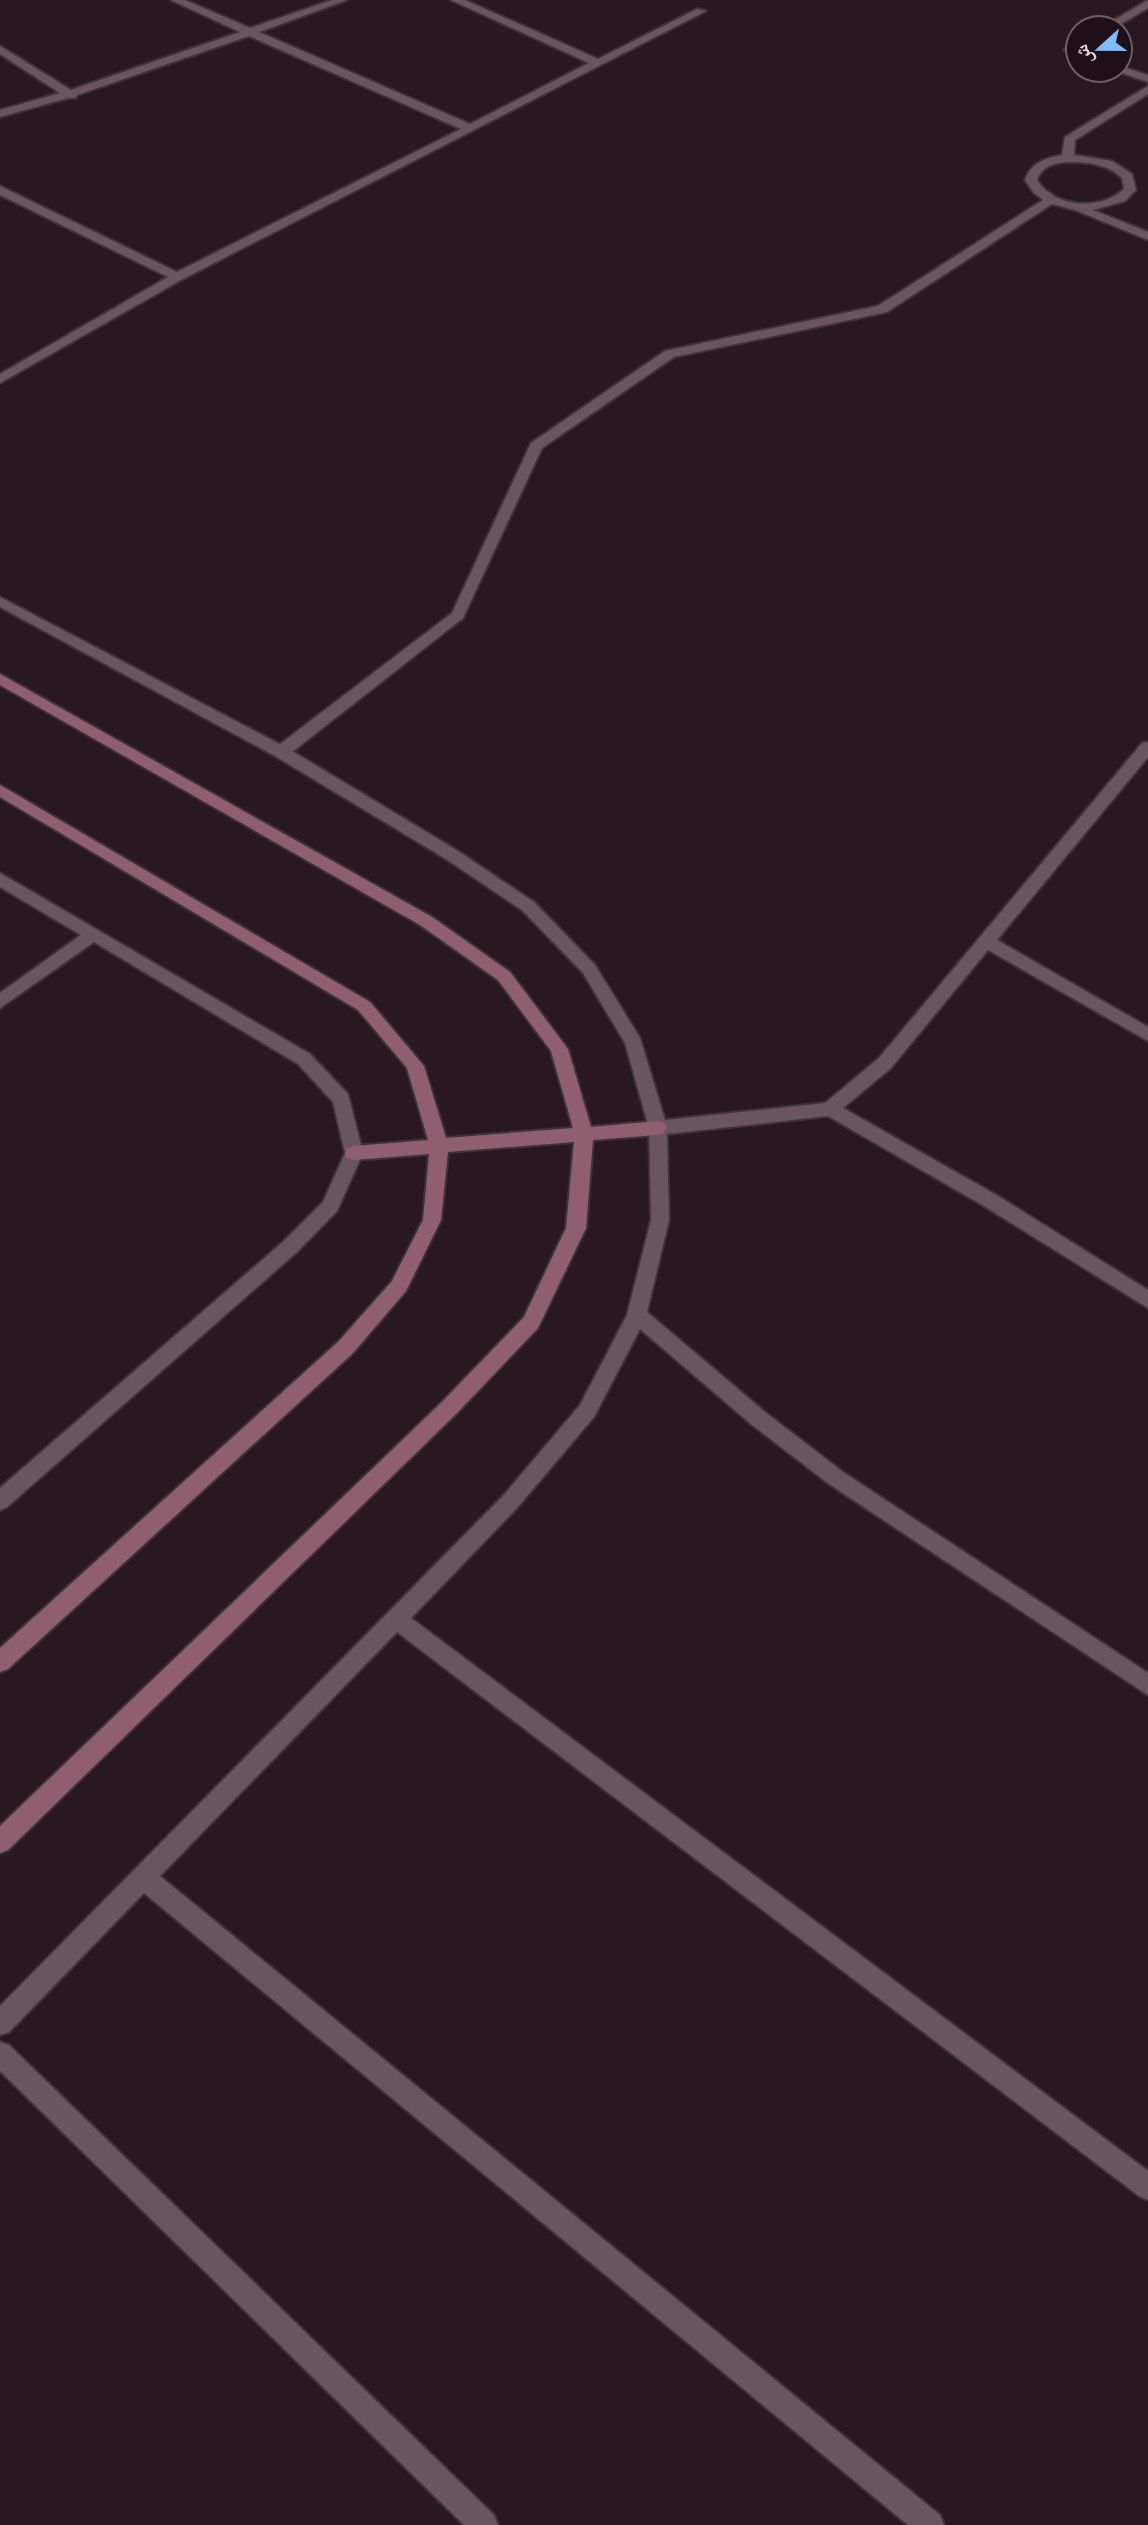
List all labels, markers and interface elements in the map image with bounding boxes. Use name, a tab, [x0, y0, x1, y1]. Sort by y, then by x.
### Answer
north arrow	[1064, 14, 1134, 84]
text: ش	[1068, 41, 1098, 69]

